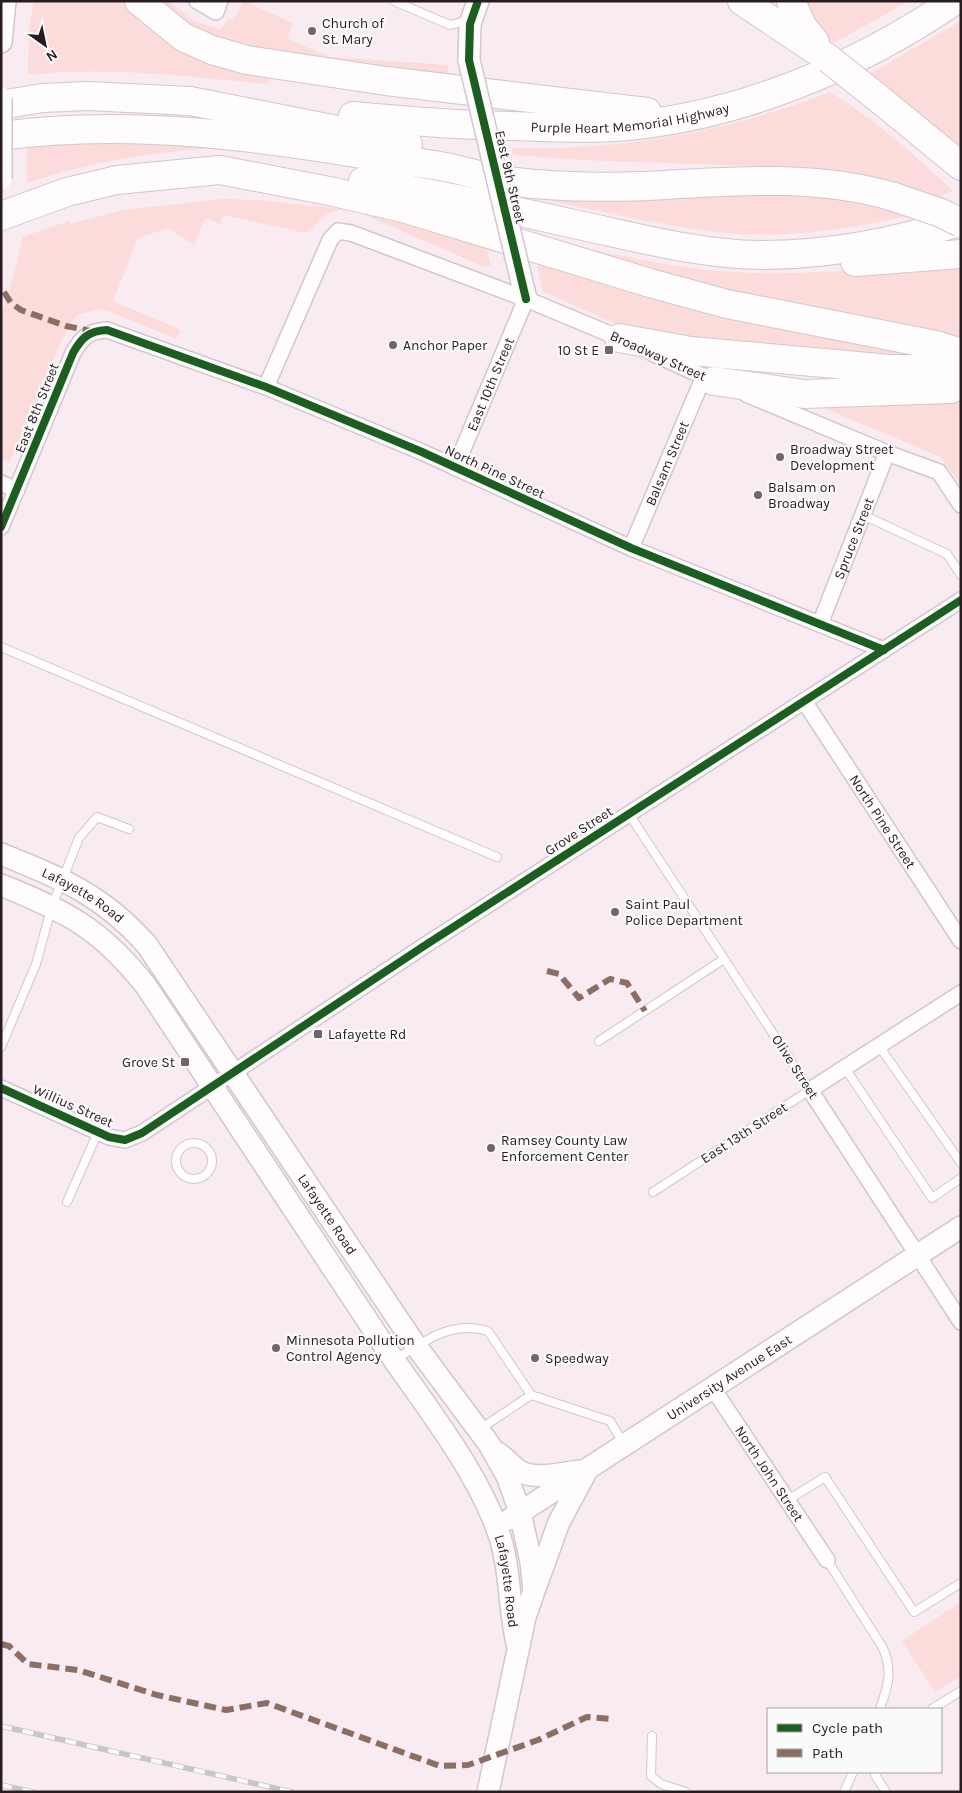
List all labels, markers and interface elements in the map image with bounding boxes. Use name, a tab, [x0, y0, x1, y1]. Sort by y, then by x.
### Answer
place label: Church of St. Mary	[322, 15, 384, 48]
north arrow	[20, 20, 70, 70]
marker: Church of St. Mary	[306, 25, 318, 37]
text: N	[43, 46, 61, 65]
street label: Purple Heart Memorial Highway	[530, 99, 731, 136]
street label: East 9th Street	[491, 129, 529, 225]
street label: Broadway Street	[607, 327, 709, 385]
street label: East 10th Street	[463, 335, 517, 433]
place label: Anchor Paper	[403, 337, 488, 354]
marker: Anchor Paper	[387, 339, 399, 351]
place label: 10 St E	[558, 342, 599, 359]
marker: 10 St E	[603, 344, 615, 356]
street label: East 8th Street	[11, 360, 63, 456]
street label: Balsam Street	[641, 418, 692, 508]
street label: North Pine Street	[442, 441, 548, 503]
place label: Broadway Street Development	[790, 441, 894, 474]
marker: Broadway Street Development	[774, 451, 786, 463]
place label: Balsam on Broadway	[768, 479, 836, 512]
marker: Balsam on Broadway	[752, 489, 764, 501]
street label: Spruce Street	[830, 495, 877, 582]
street label: North Pine Street	[846, 771, 920, 872]
street label: Grove Street	[542, 803, 616, 859]
street label: Lafayette Road	[39, 863, 128, 926]
place label: Saint Paul Police Department	[625, 896, 743, 929]
marker: Saint Paul Police Department	[609, 906, 621, 918]
place label: Lafayette Rd	[328, 1026, 406, 1043]
marker: Lafayette Rd	[312, 1028, 324, 1040]
street label: Olive Street	[768, 1032, 822, 1102]
place label: Grove St	[122, 1054, 175, 1071]
marker: Grove St	[179, 1056, 191, 1068]
street label: Willius Street	[30, 1081, 116, 1131]
street label: East 13th Street	[697, 1099, 791, 1167]
place label: Ramsey County Law Enforcement Center	[501, 1132, 629, 1165]
marker: Ramsey County Law Enforcement Center	[485, 1142, 497, 1154]
street label: Lafayette Road	[294, 1170, 361, 1258]
street label: University Avenue East	[663, 1330, 795, 1424]
place label: Minnesota Pollution Control Agency	[286, 1332, 415, 1365]
marker: Minnesota Pollution Control Agency	[270, 1342, 282, 1354]
place label: Speedway	[545, 1350, 609, 1367]
marker: Speedway	[529, 1352, 541, 1364]
street label: North John Street	[732, 1423, 807, 1525]
street label: Lafayette Road	[491, 1533, 522, 1629]
legend	[767, 1708, 942, 1773]
text: Cycle path	[812, 1719, 883, 1737]
text: Path	[812, 1744, 843, 1762]

